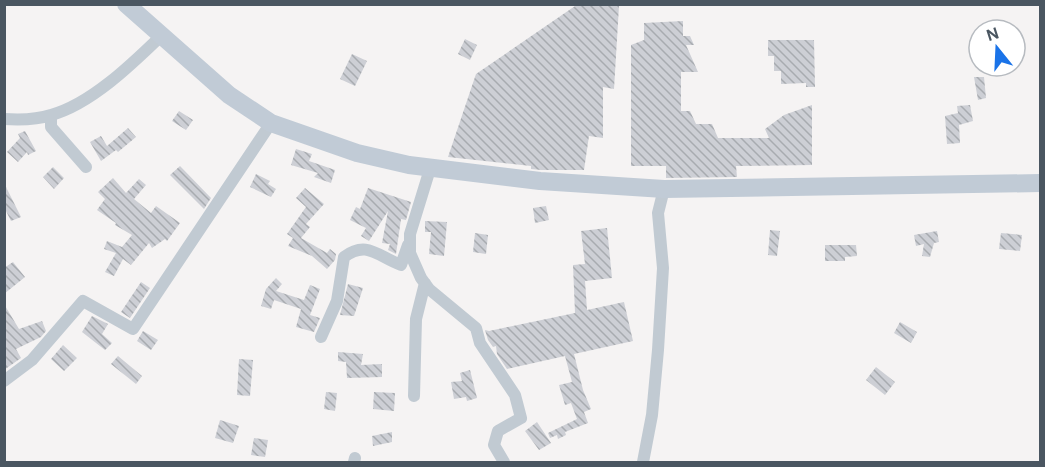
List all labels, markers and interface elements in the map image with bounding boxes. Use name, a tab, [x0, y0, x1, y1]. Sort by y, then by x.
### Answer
north arrow	[967, 18, 1027, 78]
text: N	[984, 22, 1001, 46]

